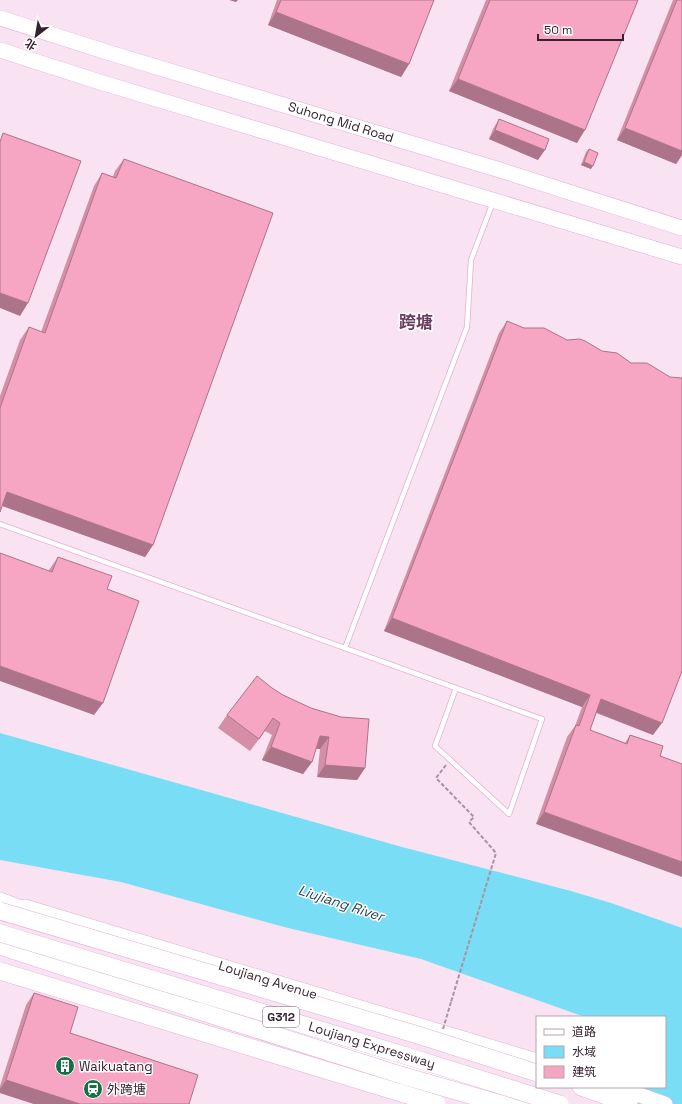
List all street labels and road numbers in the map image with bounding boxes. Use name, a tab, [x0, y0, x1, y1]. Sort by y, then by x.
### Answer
street label: Suhong Mid Road	[286, 98, 396, 146]
street label: Loujiang Avenue	[217, 957, 319, 1003]
road number: G312	[263, 1007, 299, 1027]
street label: Loujiang Expressway	[307, 1018, 437, 1072]

